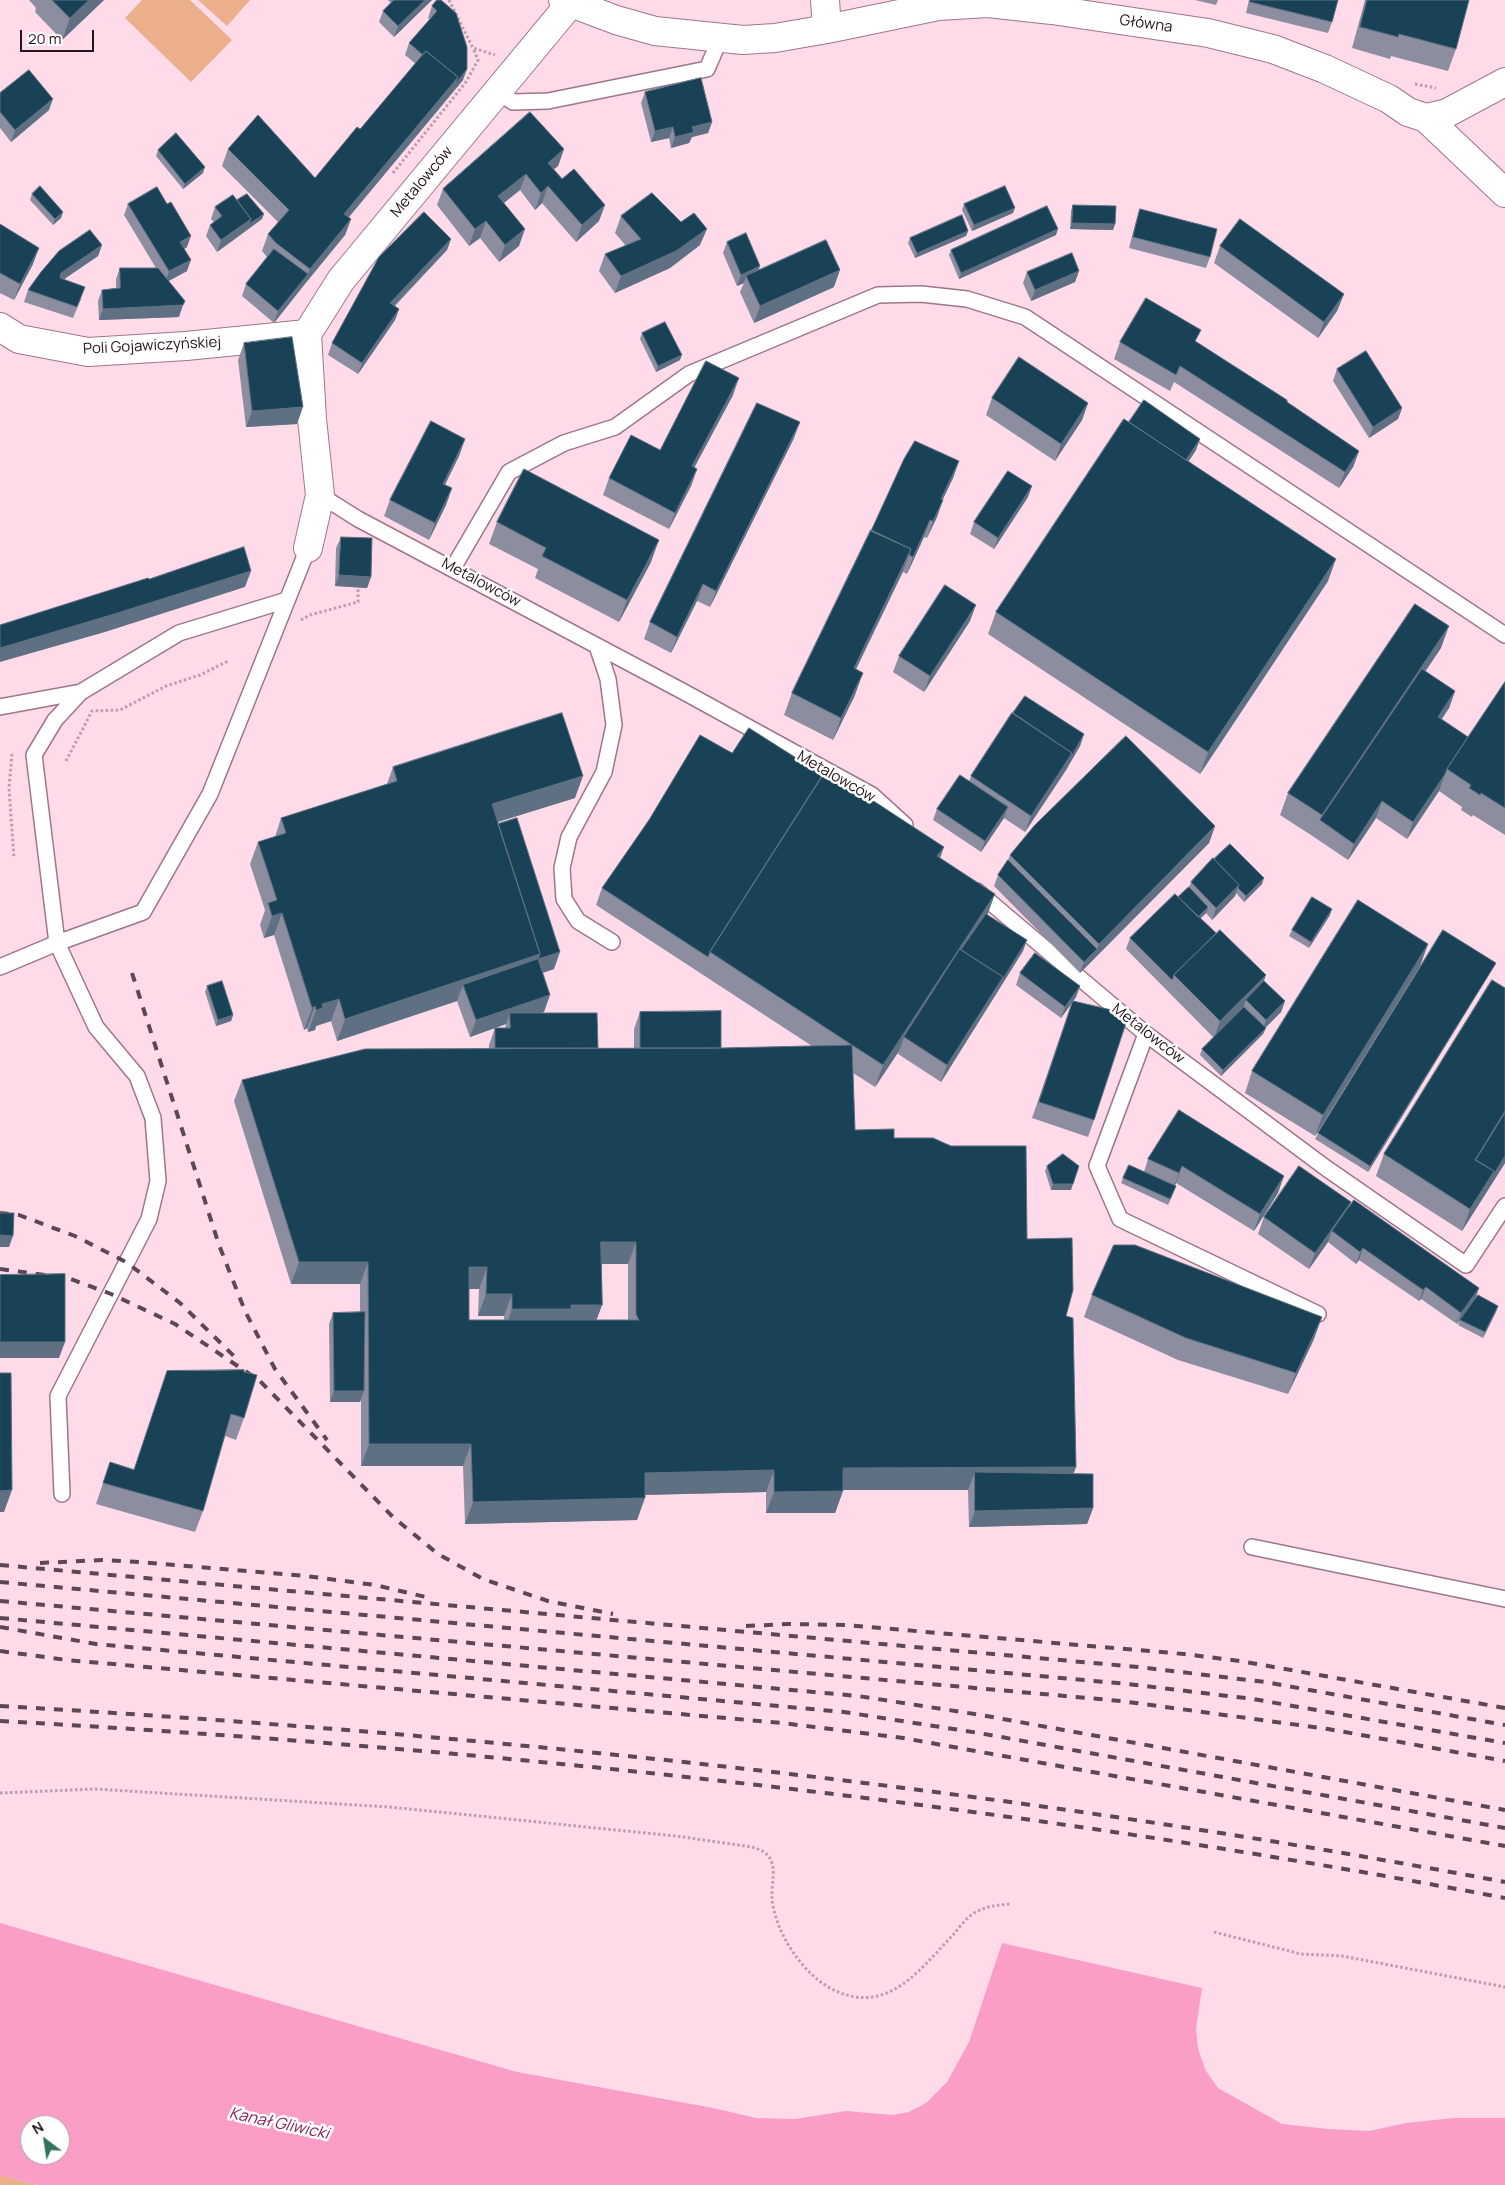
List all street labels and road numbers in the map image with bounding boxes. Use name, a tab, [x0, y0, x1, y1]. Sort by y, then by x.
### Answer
street label: Główna	[1118, 11, 1174, 37]
street label: Metalowców	[387, 143, 457, 221]
street label: Poli Gojawiczyńskiej	[82, 333, 222, 359]
street label: Metalowców	[438, 555, 524, 611]
street label: Metalowców	[794, 747, 878, 807]
street label: Metalowców	[1108, 1000, 1188, 1068]

